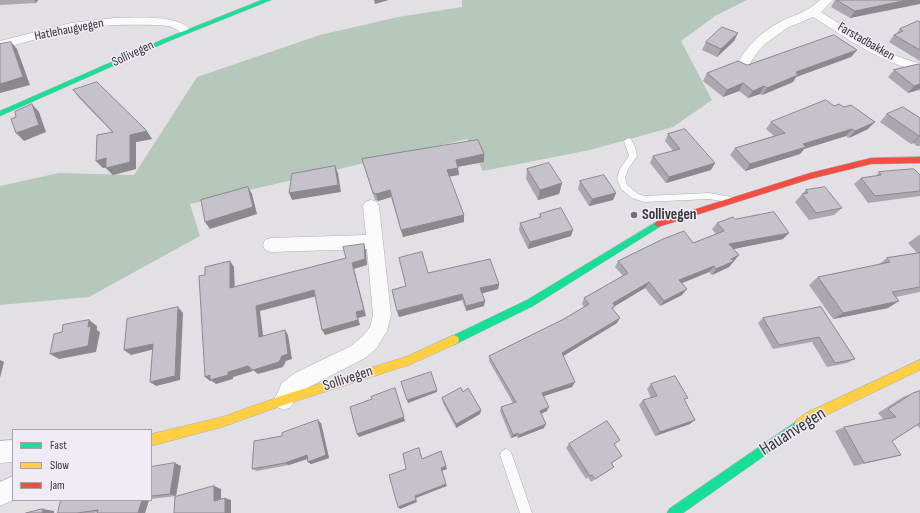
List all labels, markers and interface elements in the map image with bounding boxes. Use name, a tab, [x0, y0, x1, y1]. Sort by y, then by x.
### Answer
street label: Hatlehaugvegen	[33, 16, 105, 44]
street label: Farstadbakken	[835, 19, 897, 65]
street label: Sollivegen	[110, 38, 156, 70]
place label: Sollivegen	[642, 206, 696, 224]
marker: Sollivegen	[629, 210, 639, 220]
street label: Sollivegen	[321, 362, 375, 396]
street label: Hauanvegen	[756, 403, 830, 461]
legend	[12, 429, 152, 501]
text: Fast	[50, 438, 67, 453]
text: Slow	[50, 458, 69, 473]
text: Jam	[50, 478, 65, 493]

